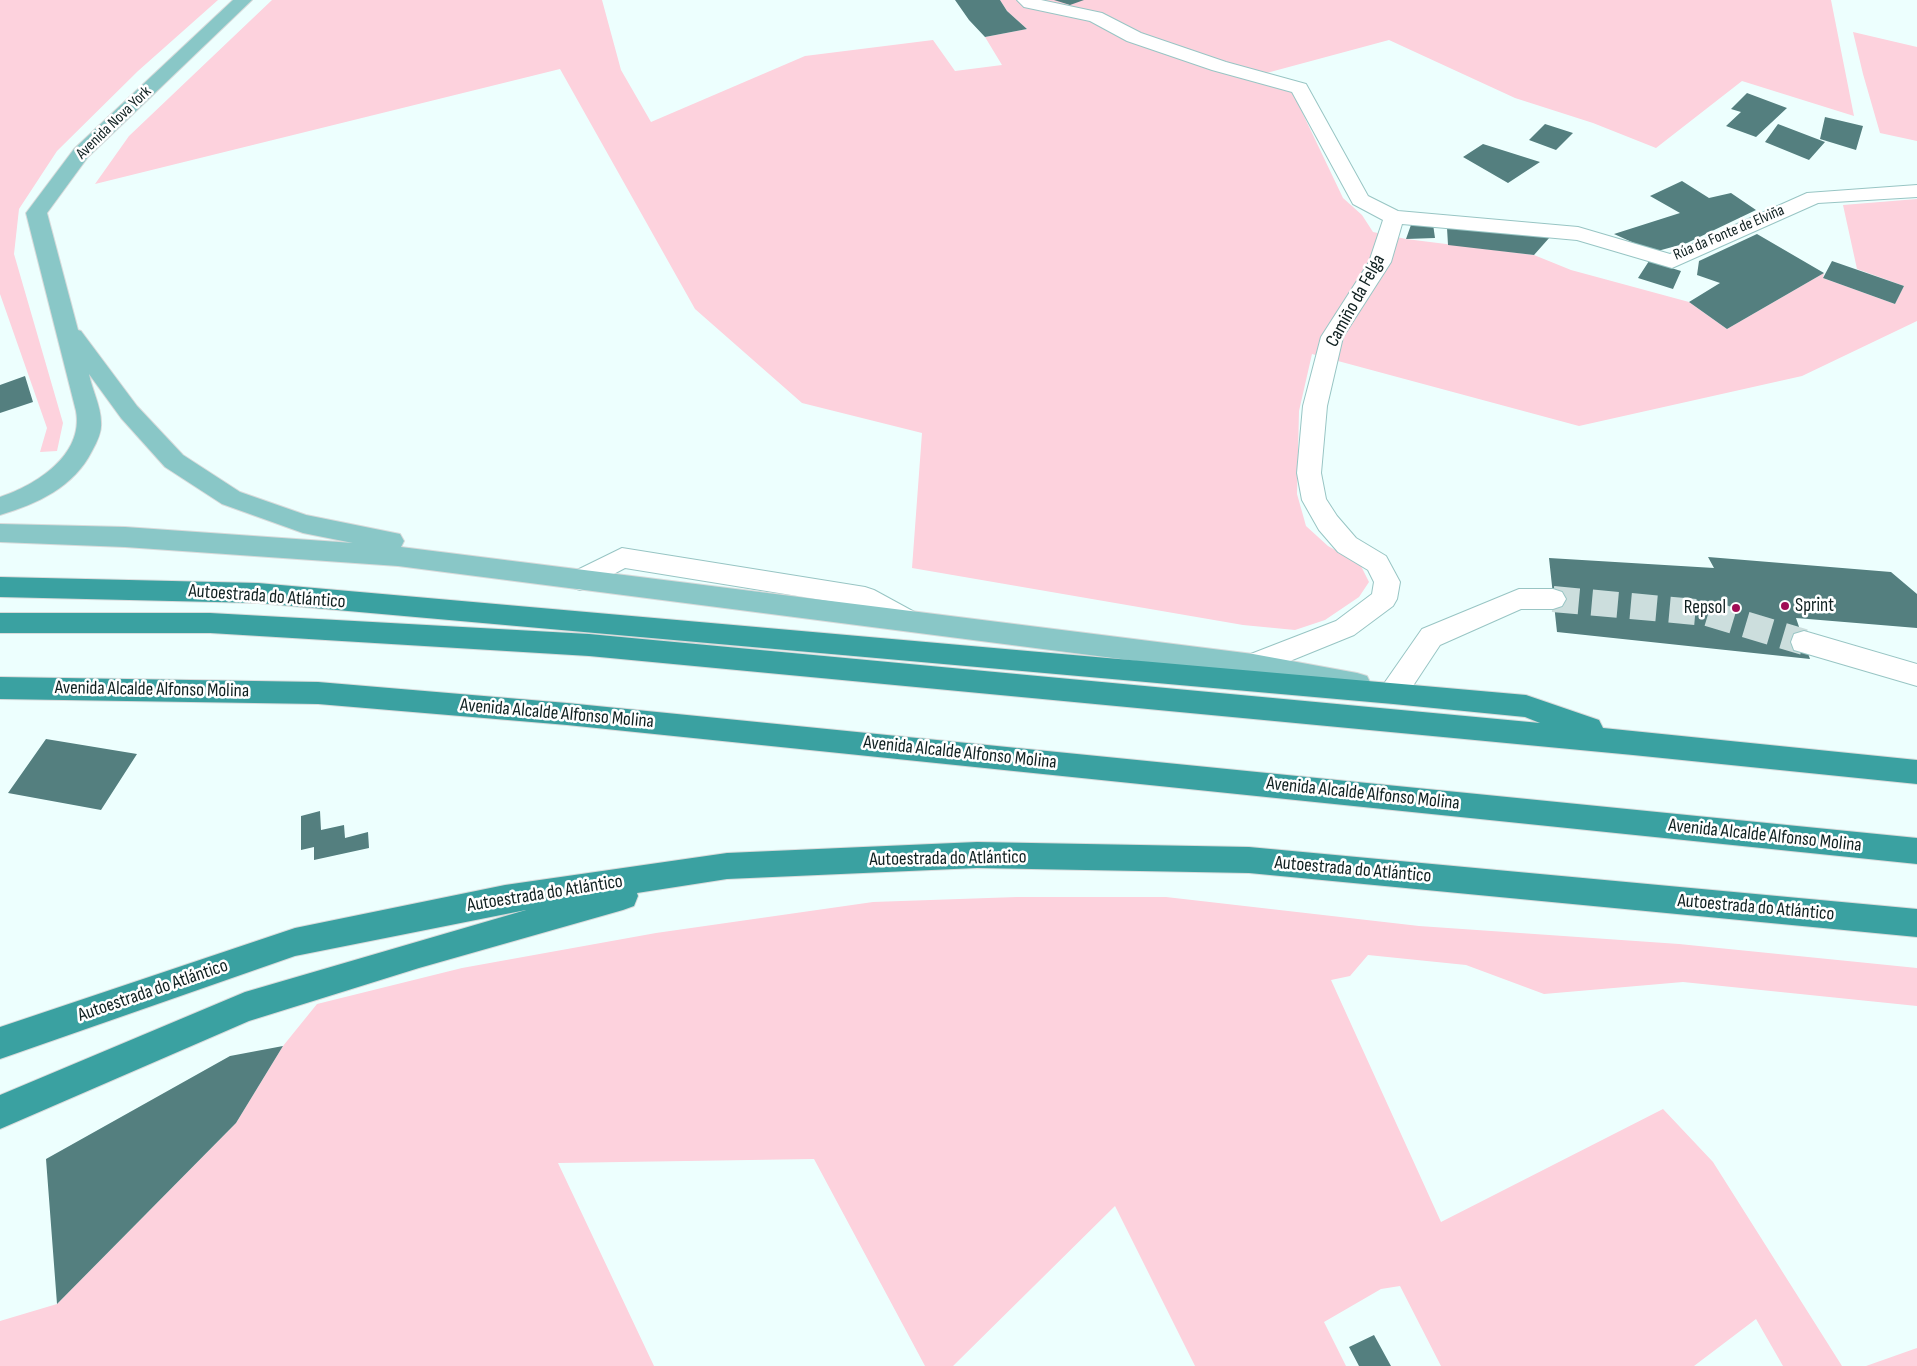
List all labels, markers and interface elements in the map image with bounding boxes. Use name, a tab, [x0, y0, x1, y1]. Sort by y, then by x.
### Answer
street label: Avenida Nova York	[72, 82, 156, 164]
street label: Rúa da Fonte de Elviña	[1671, 201, 1787, 265]
street label: Camiño da Felga	[1321, 251, 1391, 351]
street label: Autoestrada do Atlántico	[188, 580, 346, 614]
place label: Sprint	[1795, 595, 1834, 617]
place label: Repsol	[1684, 597, 1726, 619]
marker: Sprint	[1779, 600, 1791, 612]
marker: Repsol	[1730, 602, 1742, 614]
street label: Avenida Alcalde Alfonso Molina	[55, 677, 249, 703]
street label: Avenida Alcalde Alfonso Molina	[459, 694, 655, 734]
street label: Avenida Alcalde Alfonso Molina	[862, 732, 1058, 774]
street label: Avenida Alcalde Alfonso Molina	[1265, 773, 1461, 815]
street label: Avenida Alcalde Alfonso Molina	[1667, 815, 1863, 857]
street label: Autoestrada do Atlántico	[869, 846, 1027, 872]
street label: Autoestrada do Atlántico	[1274, 852, 1432, 888]
street label: Autoestrada do Atlántico	[466, 870, 624, 918]
street label: Autoestrada do Atlántico	[1677, 890, 1835, 926]
street label: Autoestrada do Atlántico	[75, 955, 231, 1027]

